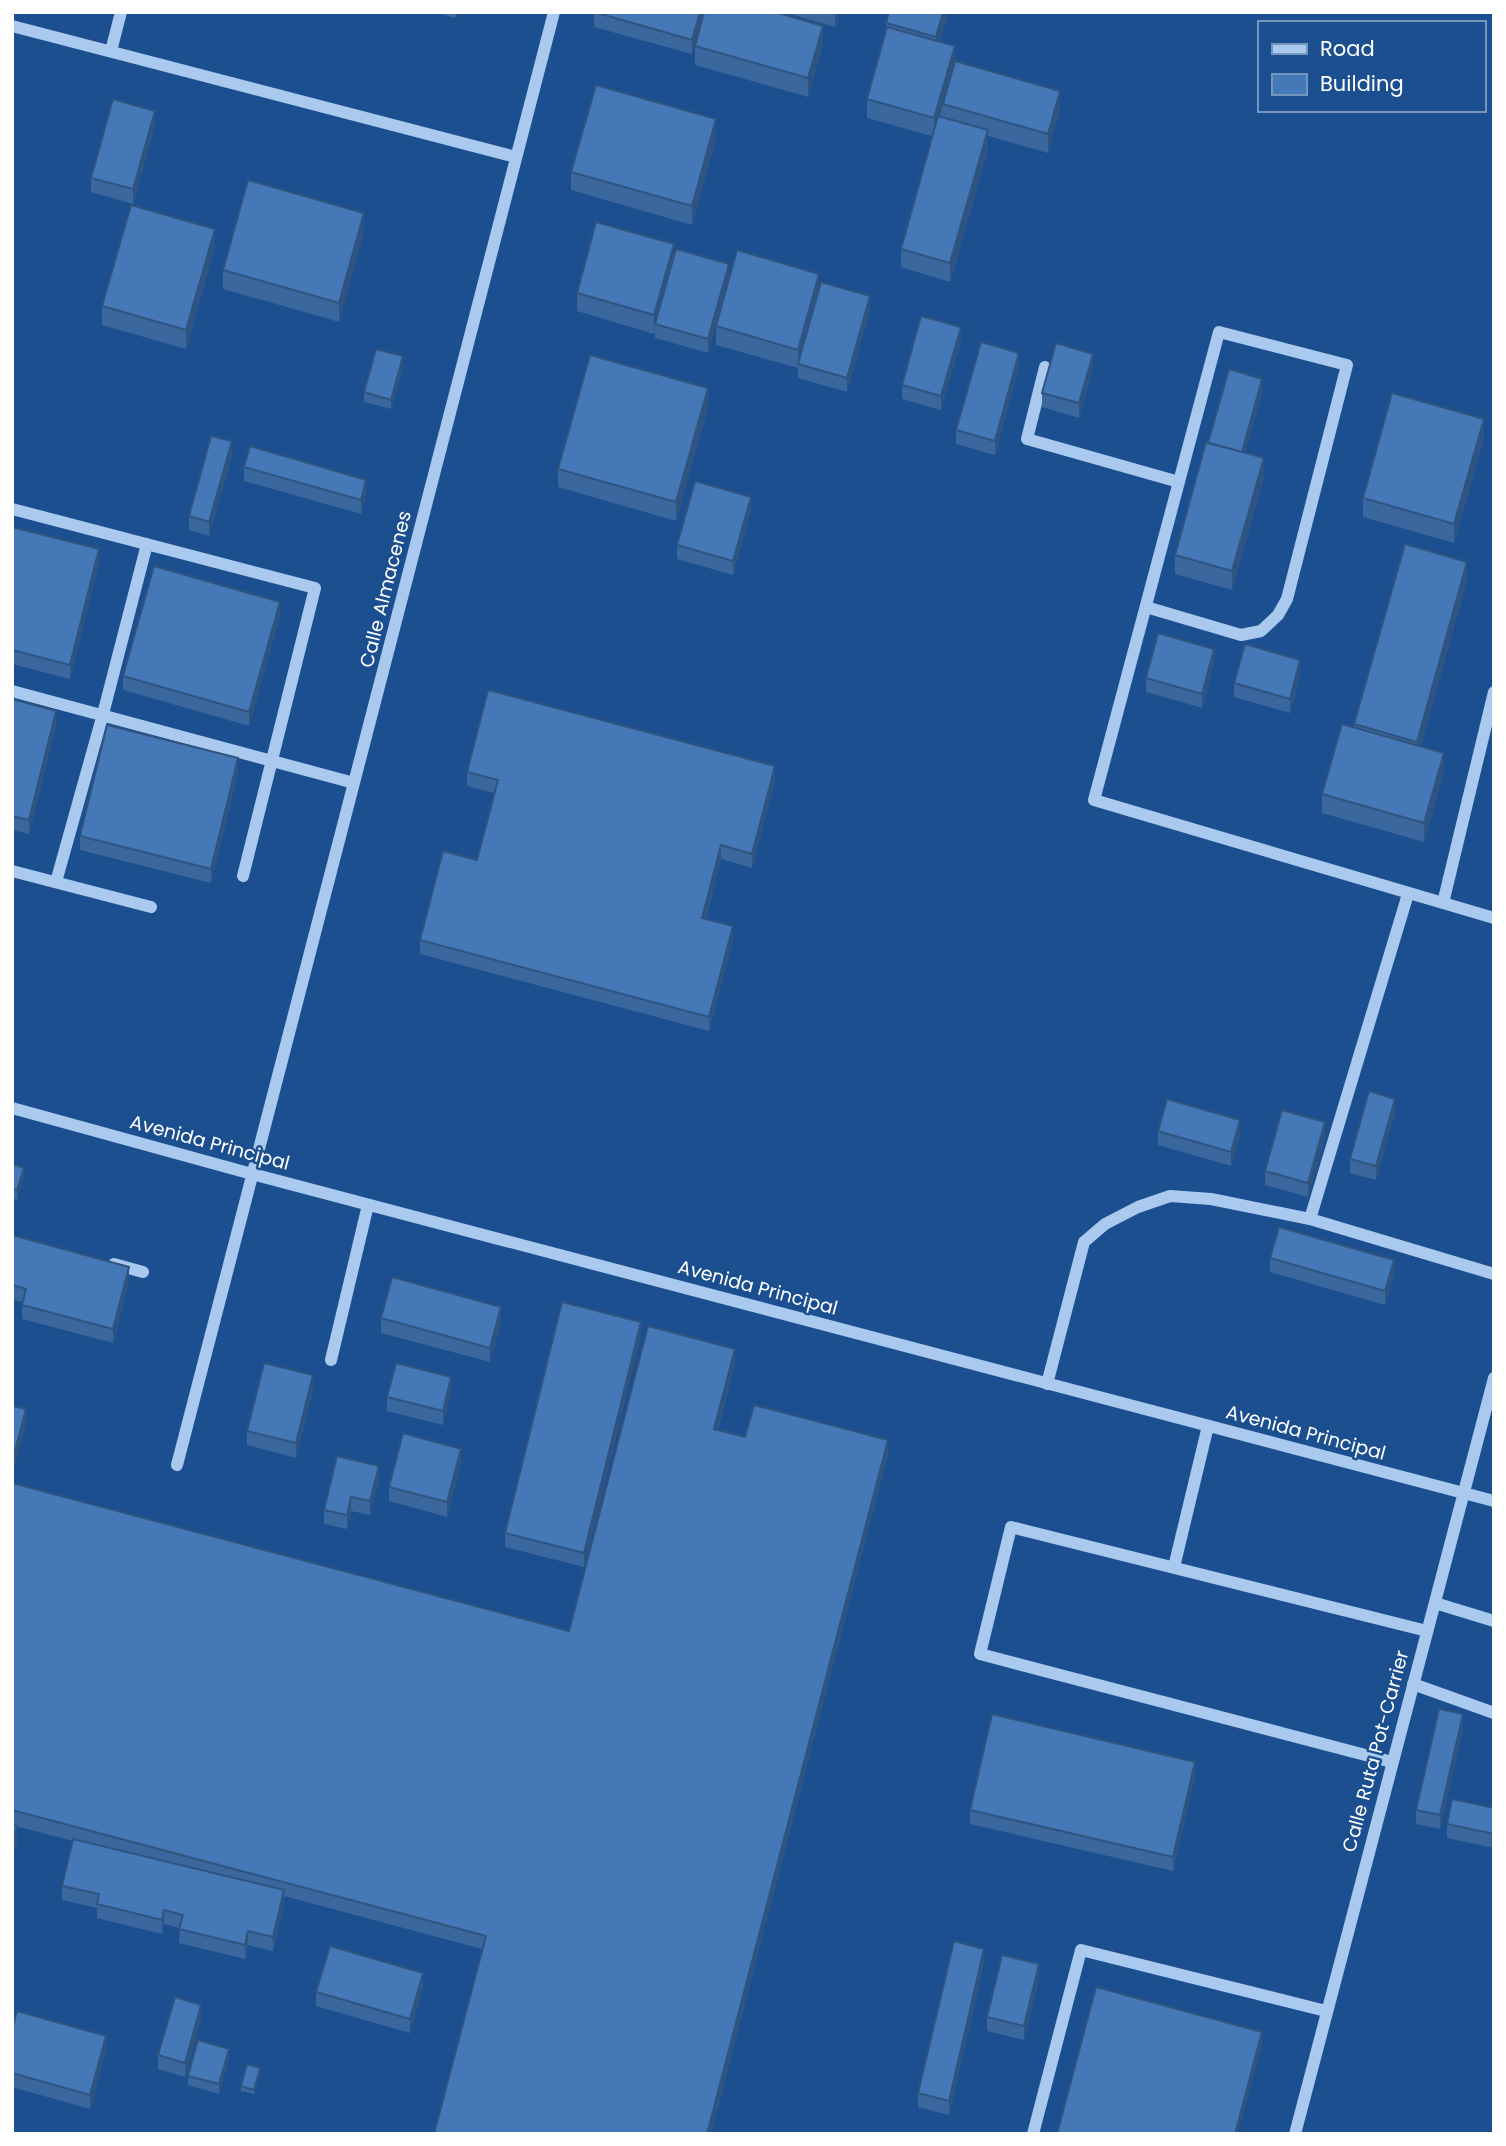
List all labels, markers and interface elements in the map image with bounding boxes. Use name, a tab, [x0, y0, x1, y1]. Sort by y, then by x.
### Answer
legend	[1258, 21, 1485, 112]
text: Road	[1320, 34, 1375, 63]
text: Building	[1320, 69, 1404, 98]
street label: Calle Almacenes	[353, 508, 418, 670]
street label: Avenida Principal	[127, 1108, 293, 1177]
street label: Avenida Principal	[675, 1253, 841, 1322]
street label: Avenida Principal	[1223, 1398, 1389, 1467]
street label: Calle Ruta Pot-Carrier	[1336, 1647, 1415, 1855]

